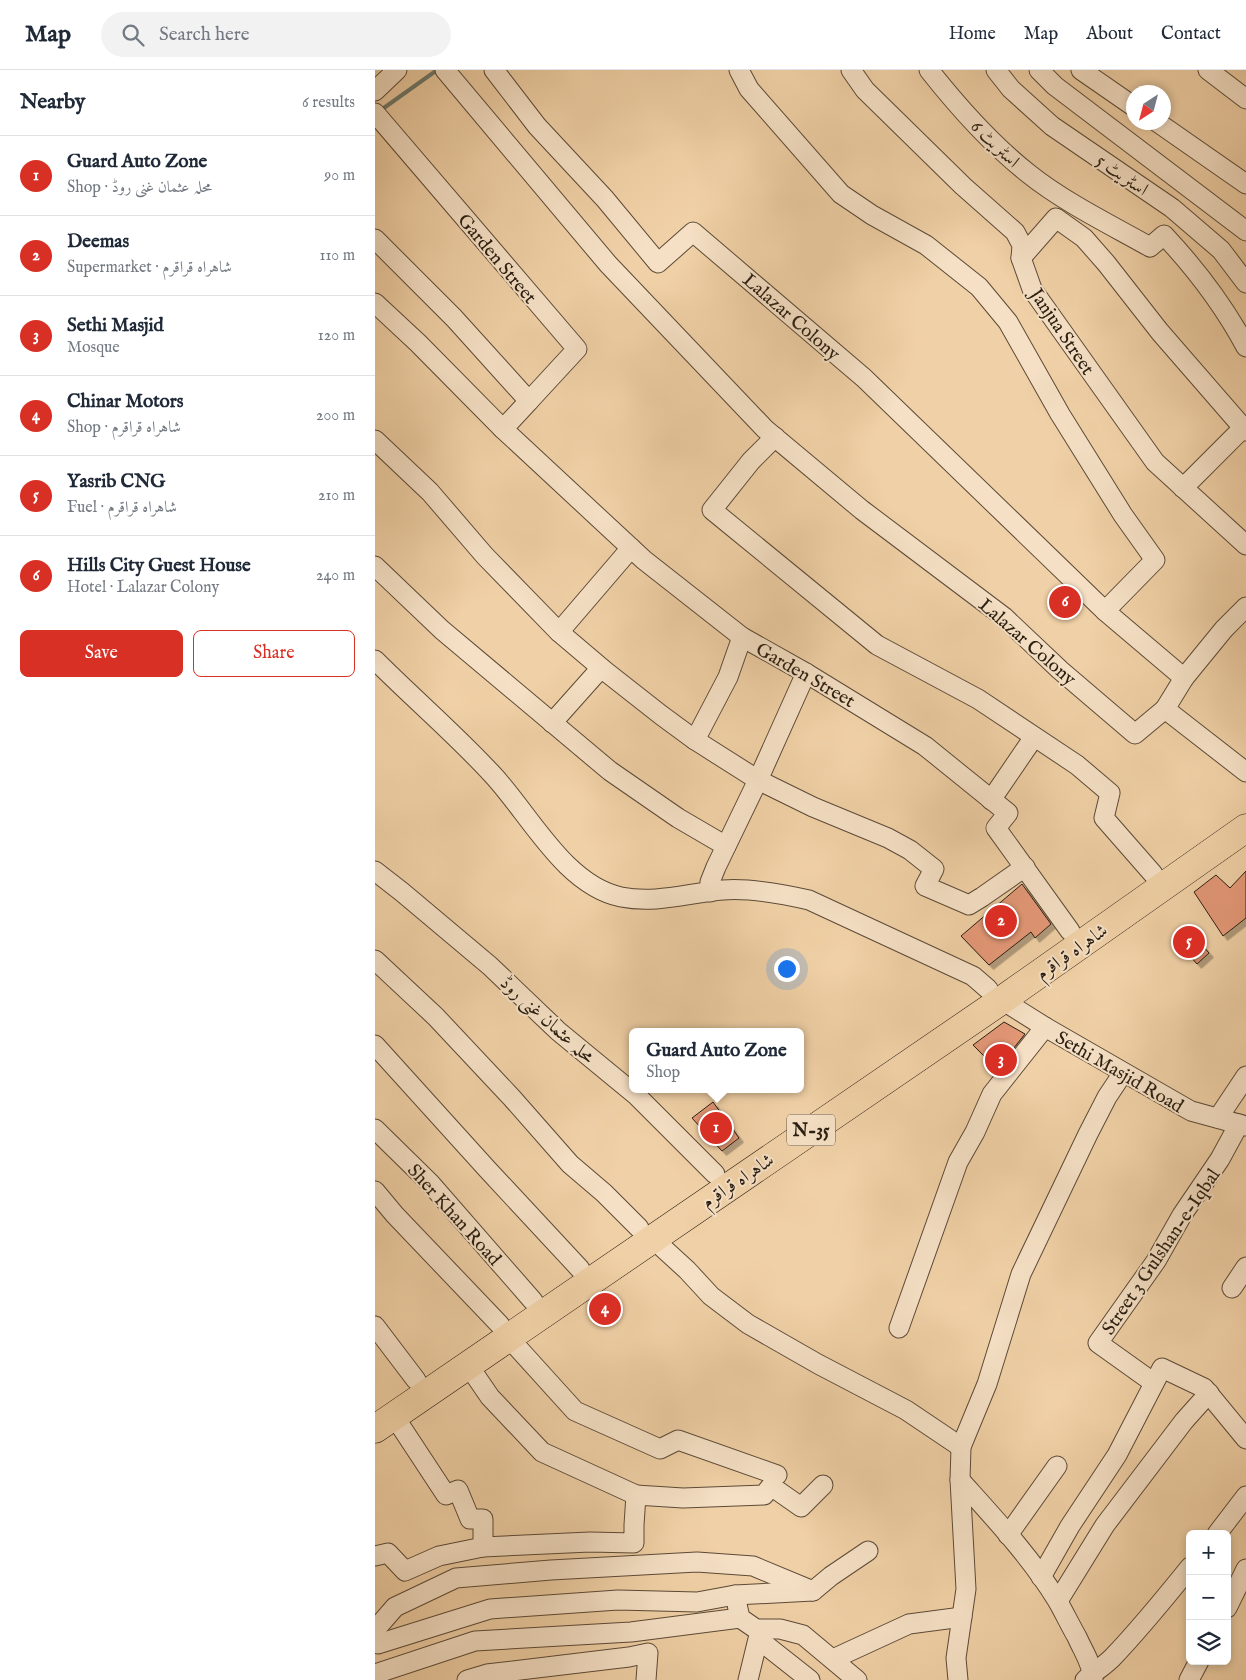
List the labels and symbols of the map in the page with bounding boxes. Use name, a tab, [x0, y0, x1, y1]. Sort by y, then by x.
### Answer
north arrow	[1126, 85, 1171, 130]
street label: اسٹریٹ 6	[965, 115, 1024, 174]
street label: اسٹریٹ 5	[1091, 149, 1153, 202]
street label: Garden Street	[452, 209, 542, 310]
street label: Lalazar Colony	[737, 269, 845, 367]
street label: Janjua Street	[1022, 283, 1099, 380]
pin: 6	[1049, 583, 1081, 621]
street label: Lalazar Colony	[973, 594, 1081, 692]
street label: Garden Street	[751, 638, 859, 714]
pin: 2	[985, 902, 1017, 940]
street label: شاہراہ قراقرم	[1031, 919, 1115, 989]
pin: 5	[1173, 923, 1205, 961]
your location	[774, 956, 800, 982]
street label: محلہ عثمان غنی روڈ	[494, 972, 599, 1070]
street label: Sethi Masjid Road	[1051, 1026, 1188, 1120]
pin: 3	[985, 1041, 1017, 1079]
pin: 1	[700, 1109, 732, 1147]
road number: N-35	[787, 1114, 835, 1146]
street label: شاہراہ قراقرم	[697, 1149, 781, 1217]
street label: Sher Khan Road	[401, 1159, 506, 1272]
street label: Street 3 Gulshan-e-Iqbal	[1097, 1164, 1227, 1340]
pin: 4	[589, 1290, 621, 1328]

